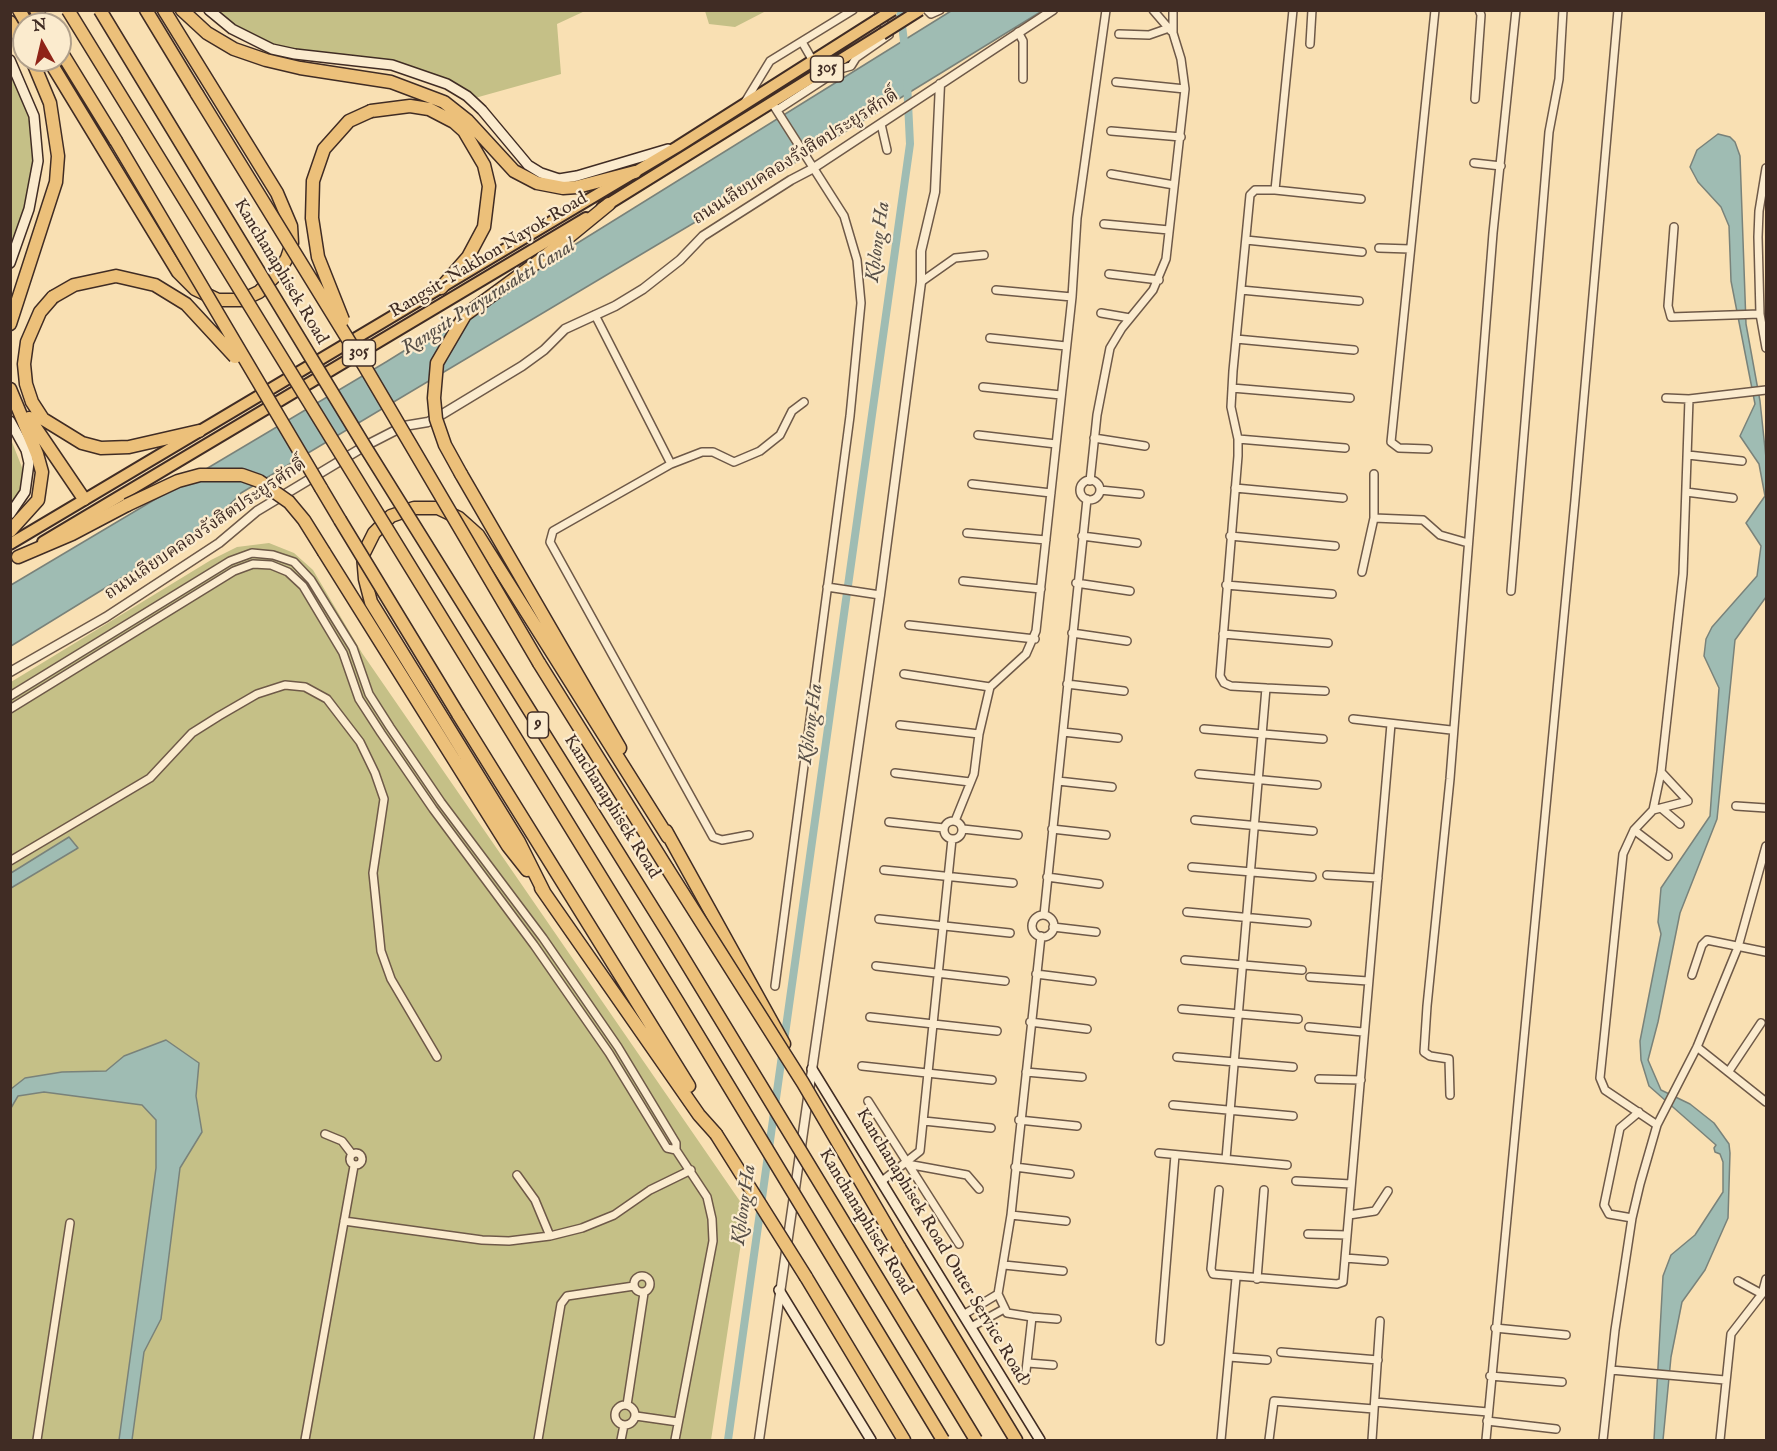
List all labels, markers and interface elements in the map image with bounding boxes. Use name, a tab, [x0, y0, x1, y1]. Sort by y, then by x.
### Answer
north arrow	[12, 12, 72, 72]
text: N	[32, 15, 48, 37]
road number: 305	[810, 56, 844, 82]
street label: ถนนเลียบคลองรังสิตประยูรศักดิ์	[689, 86, 903, 230]
street label: Rangsit-Nakhon Nayok Road	[386, 188, 592, 324]
street label: Kanchanaphisek Road	[228, 195, 332, 349]
water label: Khlong Ha	[861, 200, 897, 284]
water label: Rangsit Prayurasakti Canal	[398, 235, 580, 361]
road number: 305	[342, 340, 376, 366]
street label: ถนนเลียบคลองรังสิตประยูรศักดิ์	[101, 454, 311, 606]
water label: Khlong Ha	[794, 682, 830, 766]
road number: 9	[528, 712, 548, 738]
street label: Kanchanaphisek Road	[558, 731, 664, 883]
street label: Kanchanaphisek Road Outer Service Road	[850, 1105, 1032, 1387]
street label: Kanchanaphisek Road	[813, 1145, 917, 1299]
water label: Khlong Ha	[727, 1163, 763, 1247]

